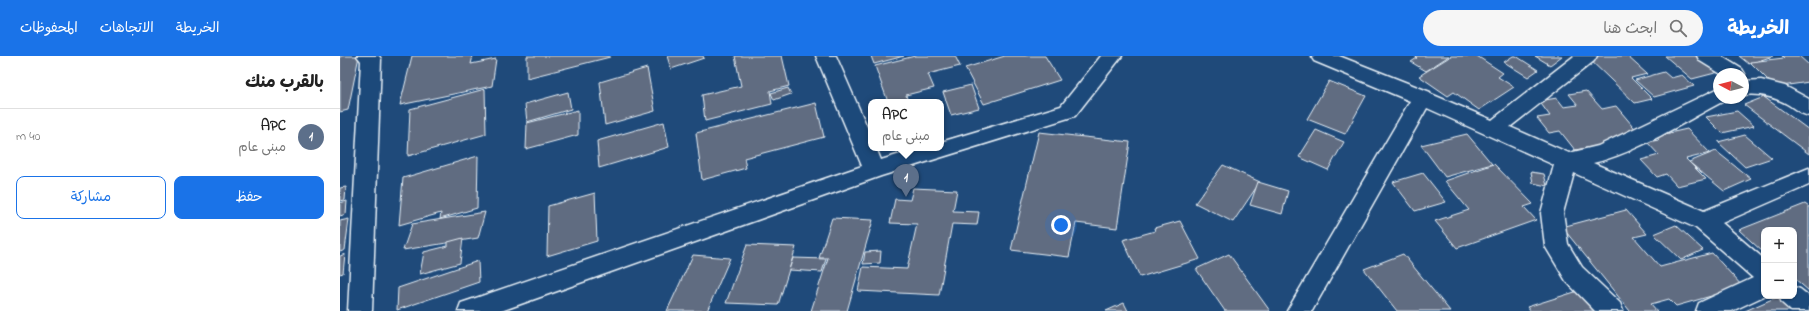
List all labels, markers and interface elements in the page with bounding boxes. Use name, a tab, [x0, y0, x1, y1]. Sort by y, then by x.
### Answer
search box	[1423, 10, 1703, 46]
text: الخريطة	[1727, 16, 1789, 43]
icon: search	[1667, 17, 1689, 39]
text: المحفوظات	[20, 18, 78, 39]
text: الاتجاهات	[100, 18, 154, 39]
text: الخريطة	[176, 18, 219, 39]
text: ابحث هنا	[1603, 18, 1657, 40]
north arrow	[1713, 68, 1749, 104]
text: بالقرب منك	[245, 70, 324, 95]
popup	[868, 99, 944, 151]
text: APC	[882, 104, 907, 126]
text: APC	[261, 115, 286, 137]
text: 40 m	[16, 127, 40, 146]
text: 1	[309, 127, 313, 146]
text: مبنى عام	[882, 127, 930, 146]
text: مبنى عام	[238, 138, 286, 157]
pin: 1	[893, 164, 919, 197]
button: مشاركة	[16, 176, 166, 219]
button: حفظ	[174, 176, 324, 219]
your location	[1051, 215, 1071, 235]
map controls	[1761, 227, 1797, 299]
button: +	[1761, 227, 1797, 263]
button: −	[1761, 263, 1797, 299]

